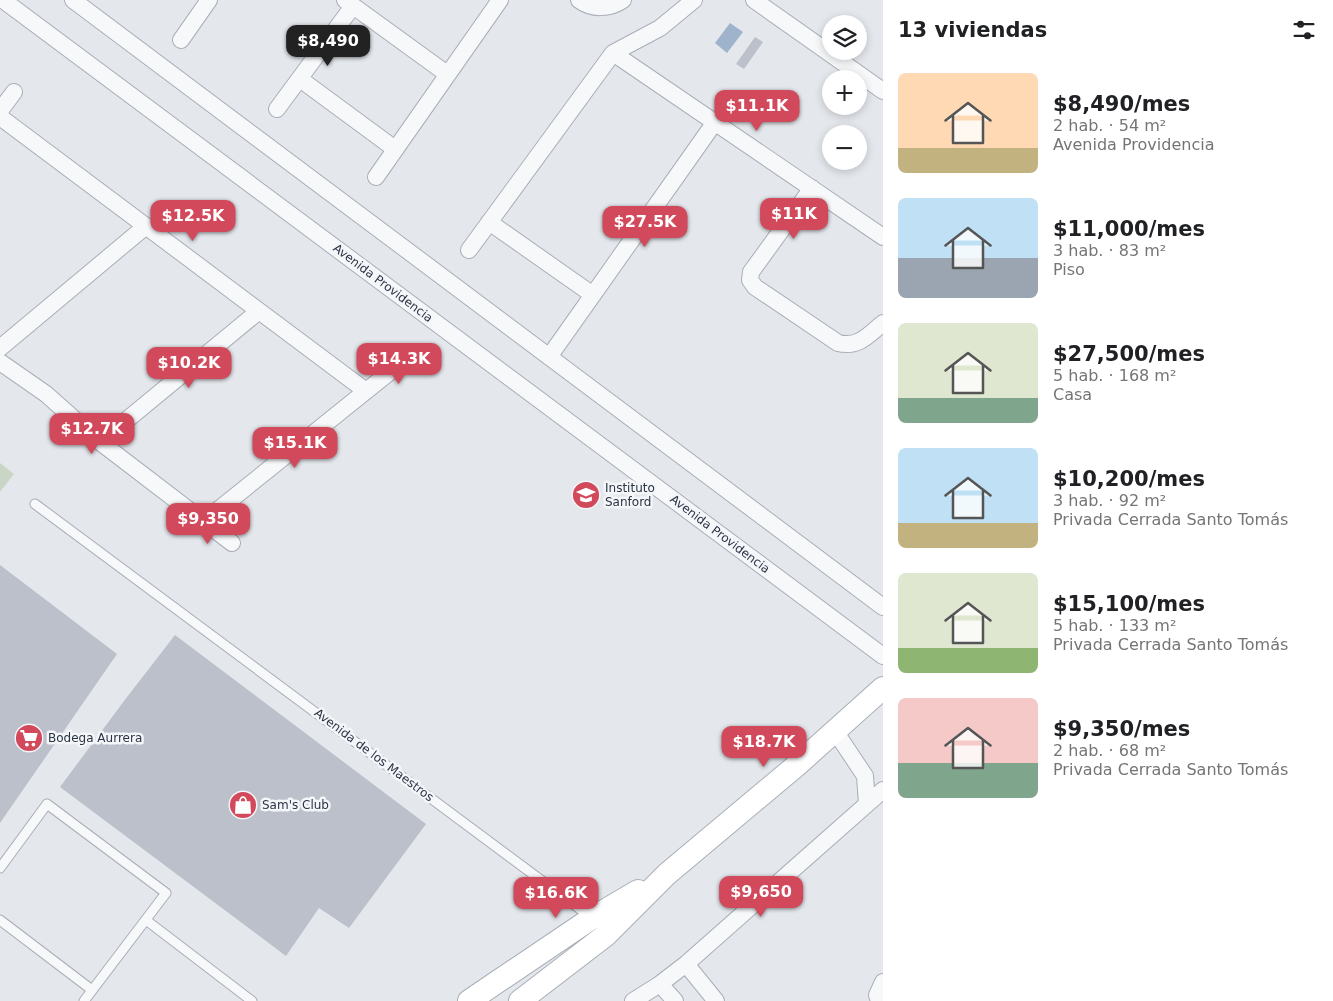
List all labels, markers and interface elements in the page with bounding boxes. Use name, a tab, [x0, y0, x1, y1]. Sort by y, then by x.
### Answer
map controls	[822, 15, 867, 170]
button: layers	[822, 15, 867, 60]
icon: filters	[1290, 16, 1318, 44]
text: 13 viviendas	[898, 18, 1047, 42]
pin: $8,490	[287, 24, 369, 67]
text: $8,490	[297, 31, 359, 50]
button: +	[822, 70, 867, 115]
pin: $11.1K	[716, 90, 798, 132]
text: $8,490/mes	[1053, 92, 1190, 116]
icon: home	[938, 93, 998, 153]
text: $11.1K	[725, 96, 789, 115]
text: 2 hab. · 54 m²	[1053, 116, 1166, 135]
button: −	[822, 125, 867, 170]
text: Avenida Providencia	[1053, 135, 1214, 154]
pin: $11K	[764, 198, 824, 240]
pin: $12.5K	[152, 200, 234, 242]
text: $11K	[771, 204, 817, 223]
text: $12.5K	[161, 206, 225, 225]
pin: $27.5K	[604, 206, 686, 248]
text: $27.5K	[613, 212, 677, 231]
text: $11,000/mes	[1053, 217, 1205, 241]
icon: home	[938, 218, 998, 278]
street label: Avenida Providencia	[330, 241, 436, 325]
text: 3 hab. · 83 m²	[1053, 241, 1166, 260]
text: Piso	[1053, 260, 1085, 279]
pin: $14.3K	[358, 342, 440, 385]
text: $27,500/mes	[1053, 342, 1205, 366]
icon: home	[938, 343, 998, 403]
pin: $10.2K	[148, 346, 230, 389]
text: $14.3K	[367, 349, 431, 368]
text: $10.2K	[157, 353, 221, 372]
text: 5 hab. · 168 m²	[1053, 366, 1176, 385]
text: Casa	[1053, 385, 1092, 404]
pin: $12.7K	[51, 412, 133, 455]
text: $12.7K	[60, 419, 124, 438]
pin: $15.1K	[254, 426, 336, 469]
text: $15.1K	[263, 433, 327, 452]
text: $10,200/mes	[1053, 467, 1205, 491]
icon: home	[938, 468, 998, 528]
school or university icon: Instituto Sanford	[571, 480, 601, 510]
place label: Instituto Sanford	[605, 481, 655, 509]
text: 3 hab. · 92 m²	[1053, 491, 1166, 510]
street label: Avenida Providencia	[667, 492, 773, 576]
pin: $9,350	[167, 502, 249, 545]
text: $9,350	[177, 509, 239, 528]
text: Privada Cerrada Santo Tomás	[1053, 510, 1288, 529]
text: $15,100/mes	[1053, 592, 1205, 616]
icon: home	[938, 593, 998, 653]
text: 5 hab. · 133 m²	[1053, 616, 1176, 635]
text: Privada Cerrada Santo Tomás	[1053, 635, 1288, 654]
street label: Avenida de los Maestros	[312, 706, 436, 804]
text: $9,350/mes	[1053, 717, 1190, 741]
icon: home	[938, 718, 998, 778]
supermarket icon: Bodega Aurrera	[14, 723, 44, 753]
pin: $18.7K	[723, 726, 805, 768]
place label: Bodega Aurrera	[48, 731, 142, 745]
text: $18.7K	[732, 732, 796, 751]
text: 2 hab. · 68 m²	[1053, 741, 1166, 760]
text: Privada Cerrada Santo Tomás	[1053, 760, 1288, 779]
shop icon: Sam's Club	[228, 790, 258, 820]
place label: Sam's Club	[262, 798, 329, 812]
pin: $16.6K	[515, 876, 597, 919]
pin: $9,650	[720, 876, 802, 918]
text: $9,650	[730, 882, 792, 901]
text: $16.6K	[524, 883, 588, 902]

